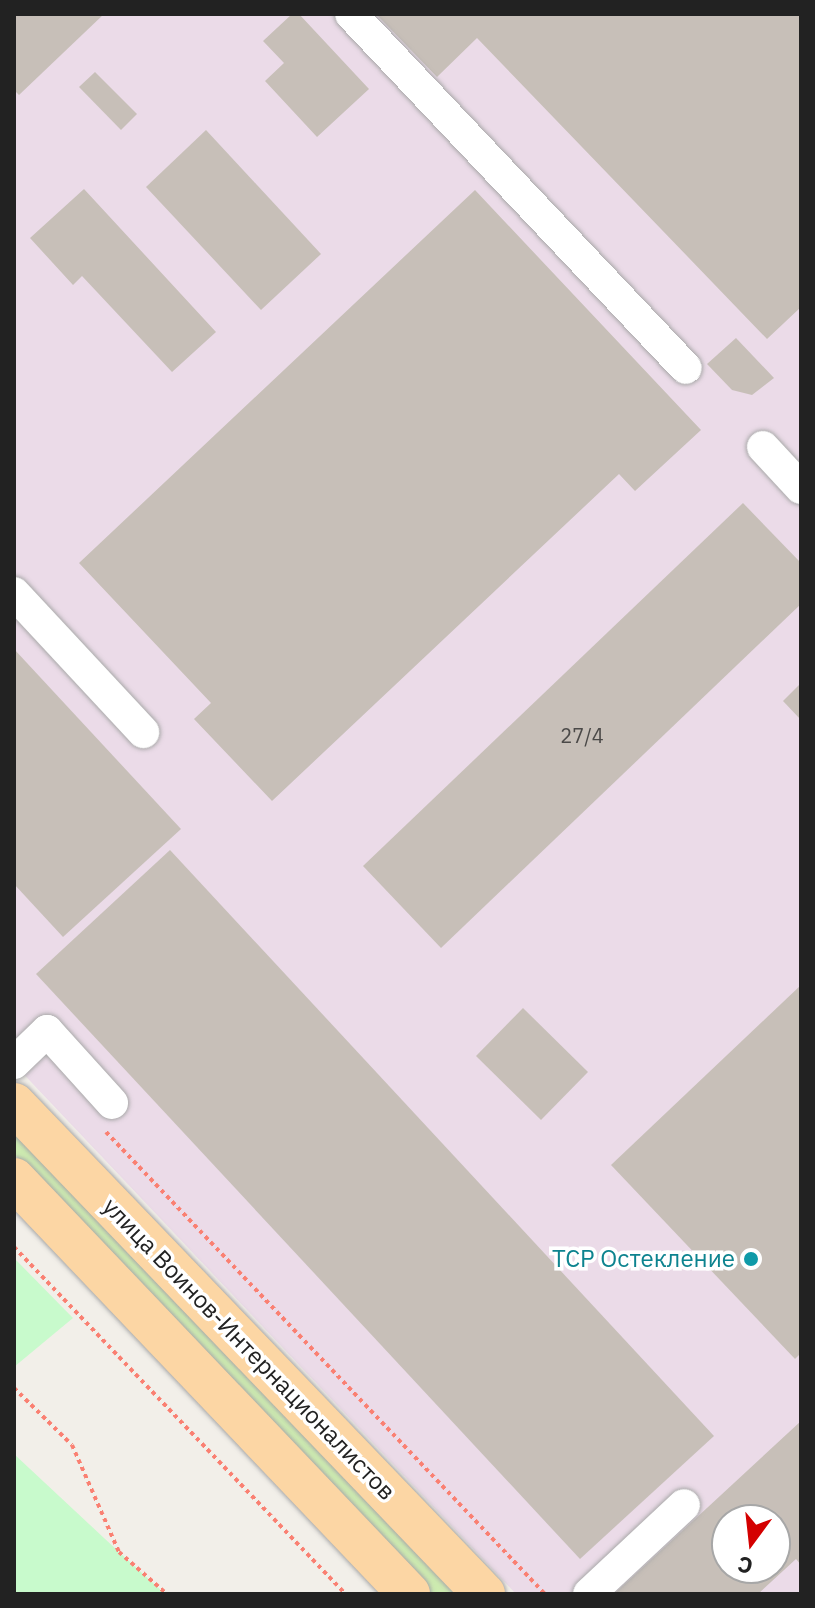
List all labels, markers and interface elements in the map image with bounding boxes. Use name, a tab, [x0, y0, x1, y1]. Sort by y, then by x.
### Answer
house number: 27/4	[560, 723, 604, 747]
street label: улица Воинов-Интернационалистов	[97, 1192, 401, 1506]
place label: ТСР Остекление	[552, 1245, 735, 1273]
marker: ТСР Остекление	[742, 1250, 760, 1268]
north arrow	[711, 1504, 791, 1584]
text: С	[735, 1550, 756, 1582]

